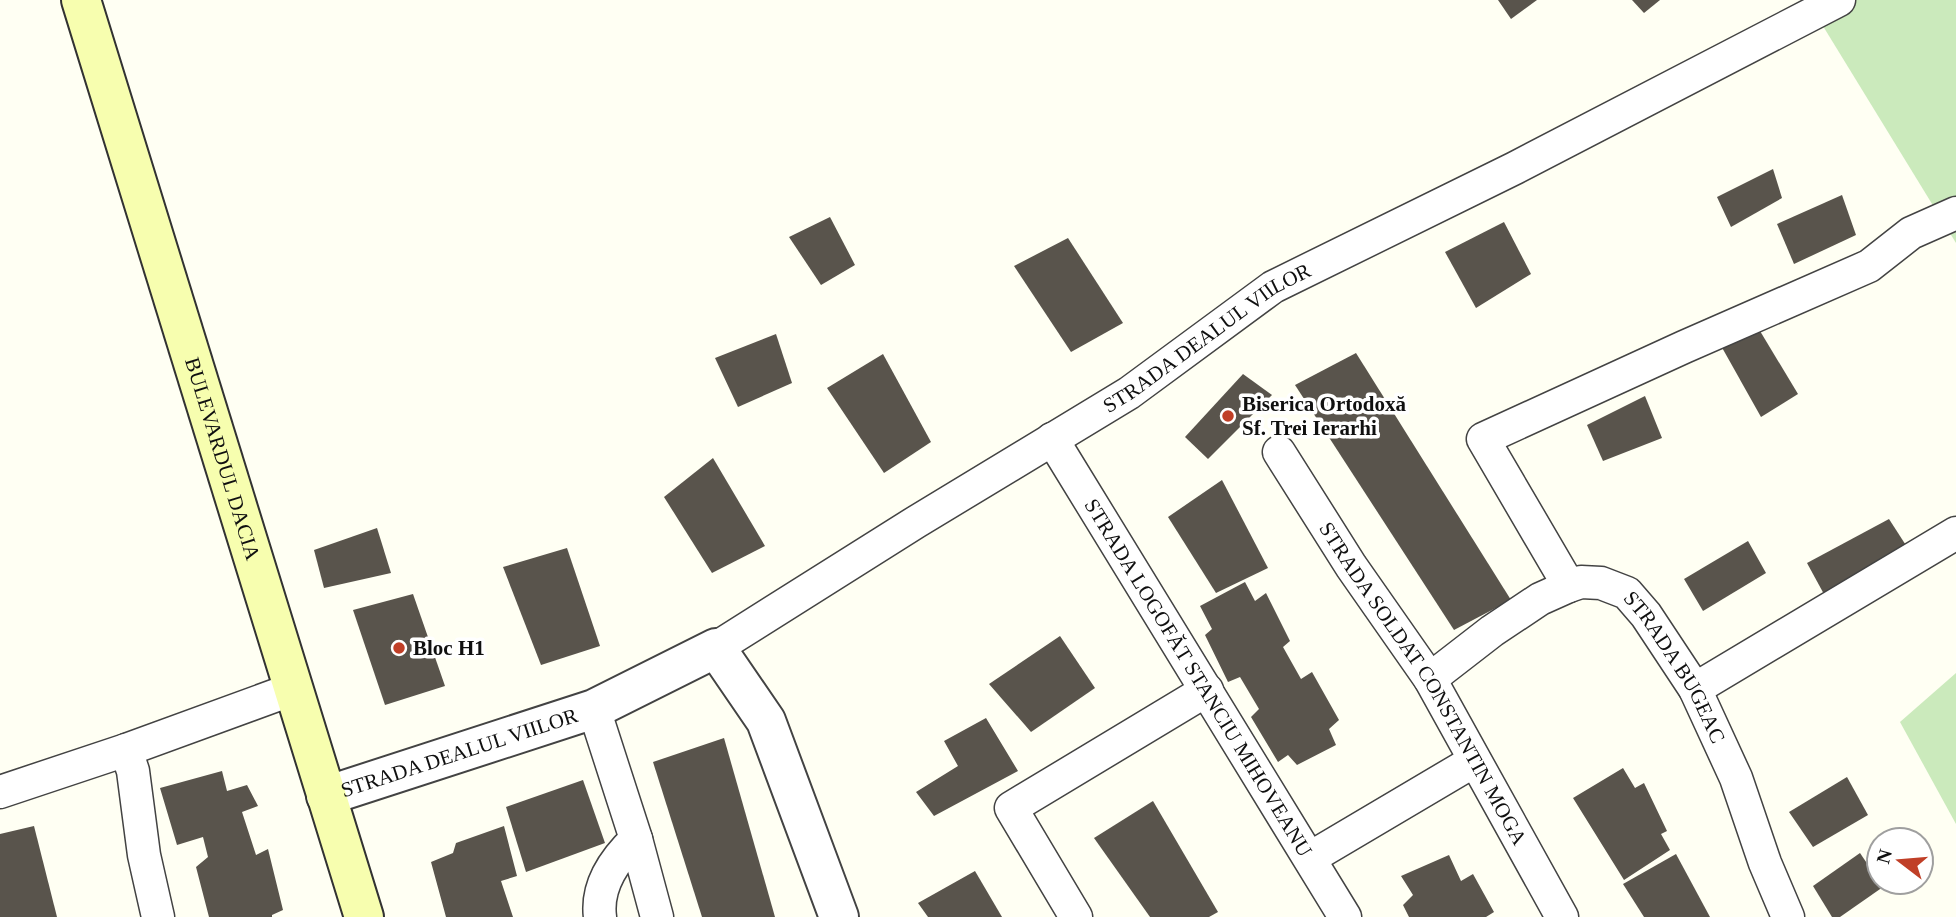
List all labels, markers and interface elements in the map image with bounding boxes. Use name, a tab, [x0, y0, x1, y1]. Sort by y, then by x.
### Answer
street label: STRADA DEALUL VIILOR	[1099, 258, 1315, 418]
street label: BULEVARDUL DACIA	[180, 354, 265, 564]
place label: Biserica Ortodoxă Sf. Trei Ierarhi	[1242, 392, 1406, 440]
marker: Biserica Ortodoxă Sf. Trei Ierarhi	[1220, 408, 1236, 424]
street label: STRADA LOGOFĂT STANCIU MIHOVEANU	[1080, 494, 1317, 861]
street label: STRADA SOLDAT CONSTANTIN MOGA	[1314, 518, 1532, 850]
street label: STRADA BUGEAC	[1619, 586, 1730, 747]
place label: Bloc H1	[413, 636, 485, 660]
marker: Bloc H1	[391, 640, 407, 656]
street label: STRADA DEALUL VIILOR	[338, 703, 581, 802]
north arrow	[1865, 826, 1935, 896]
text: N	[1872, 847, 1896, 866]

